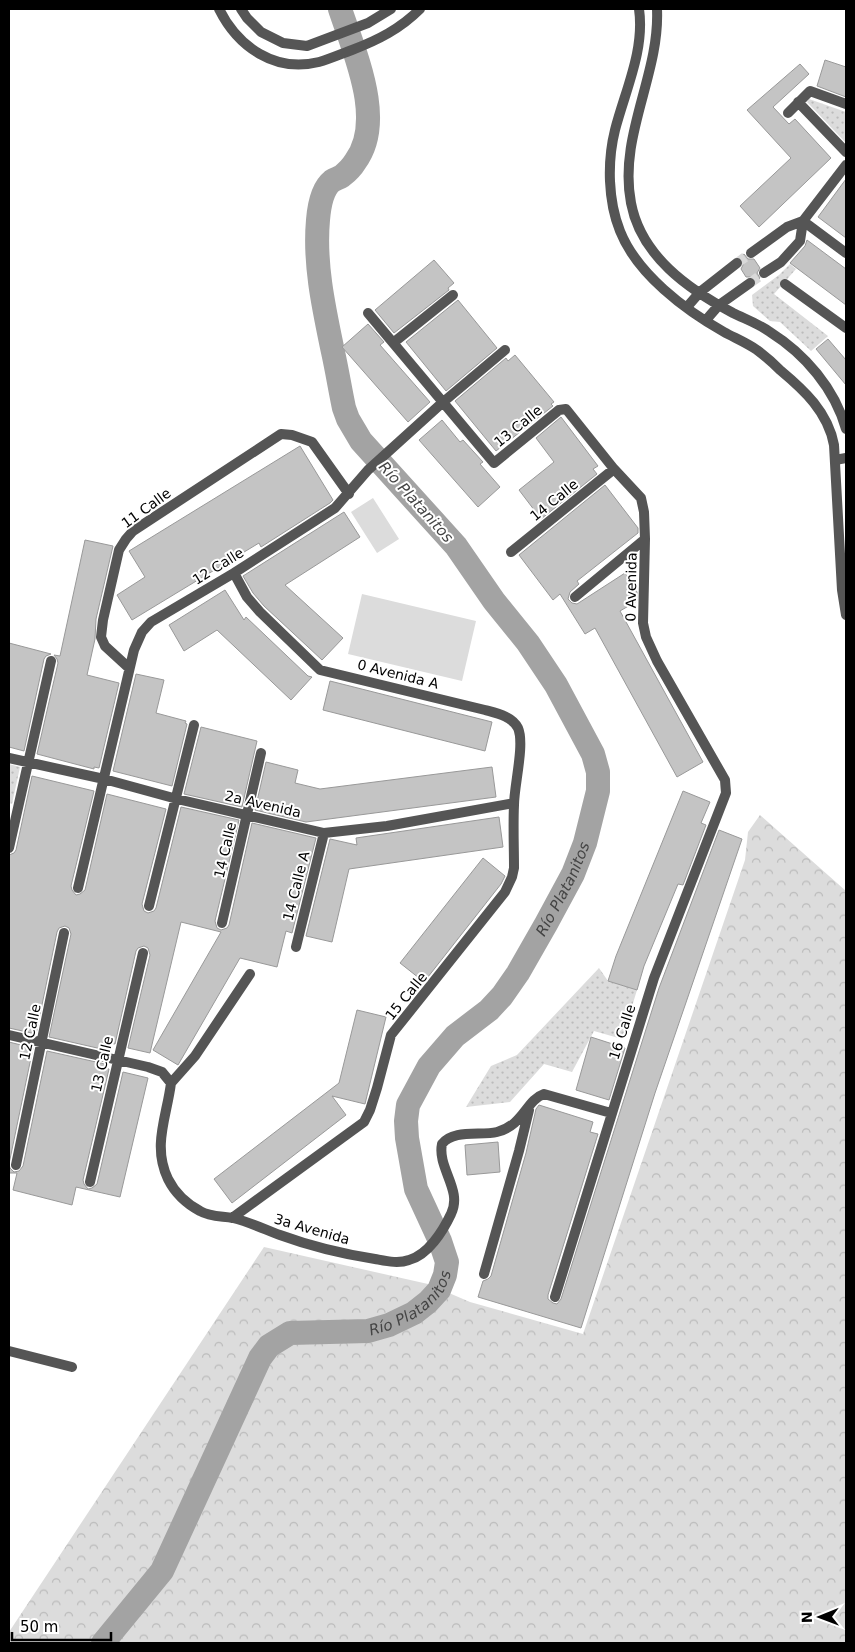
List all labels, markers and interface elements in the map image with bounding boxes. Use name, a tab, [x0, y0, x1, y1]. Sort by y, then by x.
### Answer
street label: 13 Calle	[491, 402, 545, 450]
water label: Río Platanitos	[375, 458, 457, 546]
street label: 14 Calle	[527, 476, 581, 524]
street label: 11 Calle	[118, 485, 174, 531]
street label: 12 Calle	[190, 544, 246, 588]
street label: 0 Avenida	[622, 552, 640, 622]
street label: 0 Avenida A	[356, 656, 441, 692]
street label: 2a Avenida	[223, 787, 303, 821]
street label: 14 Calle	[211, 820, 239, 880]
water label: Río Platanitos	[532, 839, 594, 939]
street label: 14 Calle A	[280, 849, 312, 922]
street label: 15 Calle	[382, 969, 430, 1023]
street label: 12 Calle	[16, 1002, 44, 1062]
street label: 16 Calle	[606, 1002, 638, 1062]
street label: 13 Calle	[88, 1034, 116, 1094]
street label: 3a Avenida	[272, 1211, 352, 1247]
water label: Río Platanitos	[367, 1269, 455, 1339]
north arrow	[795, 1592, 845, 1642]
scale bar	[12, 1610, 111, 1642]
text: N	[799, 1611, 815, 1623]
text: 50 m	[20, 1618, 58, 1636]

